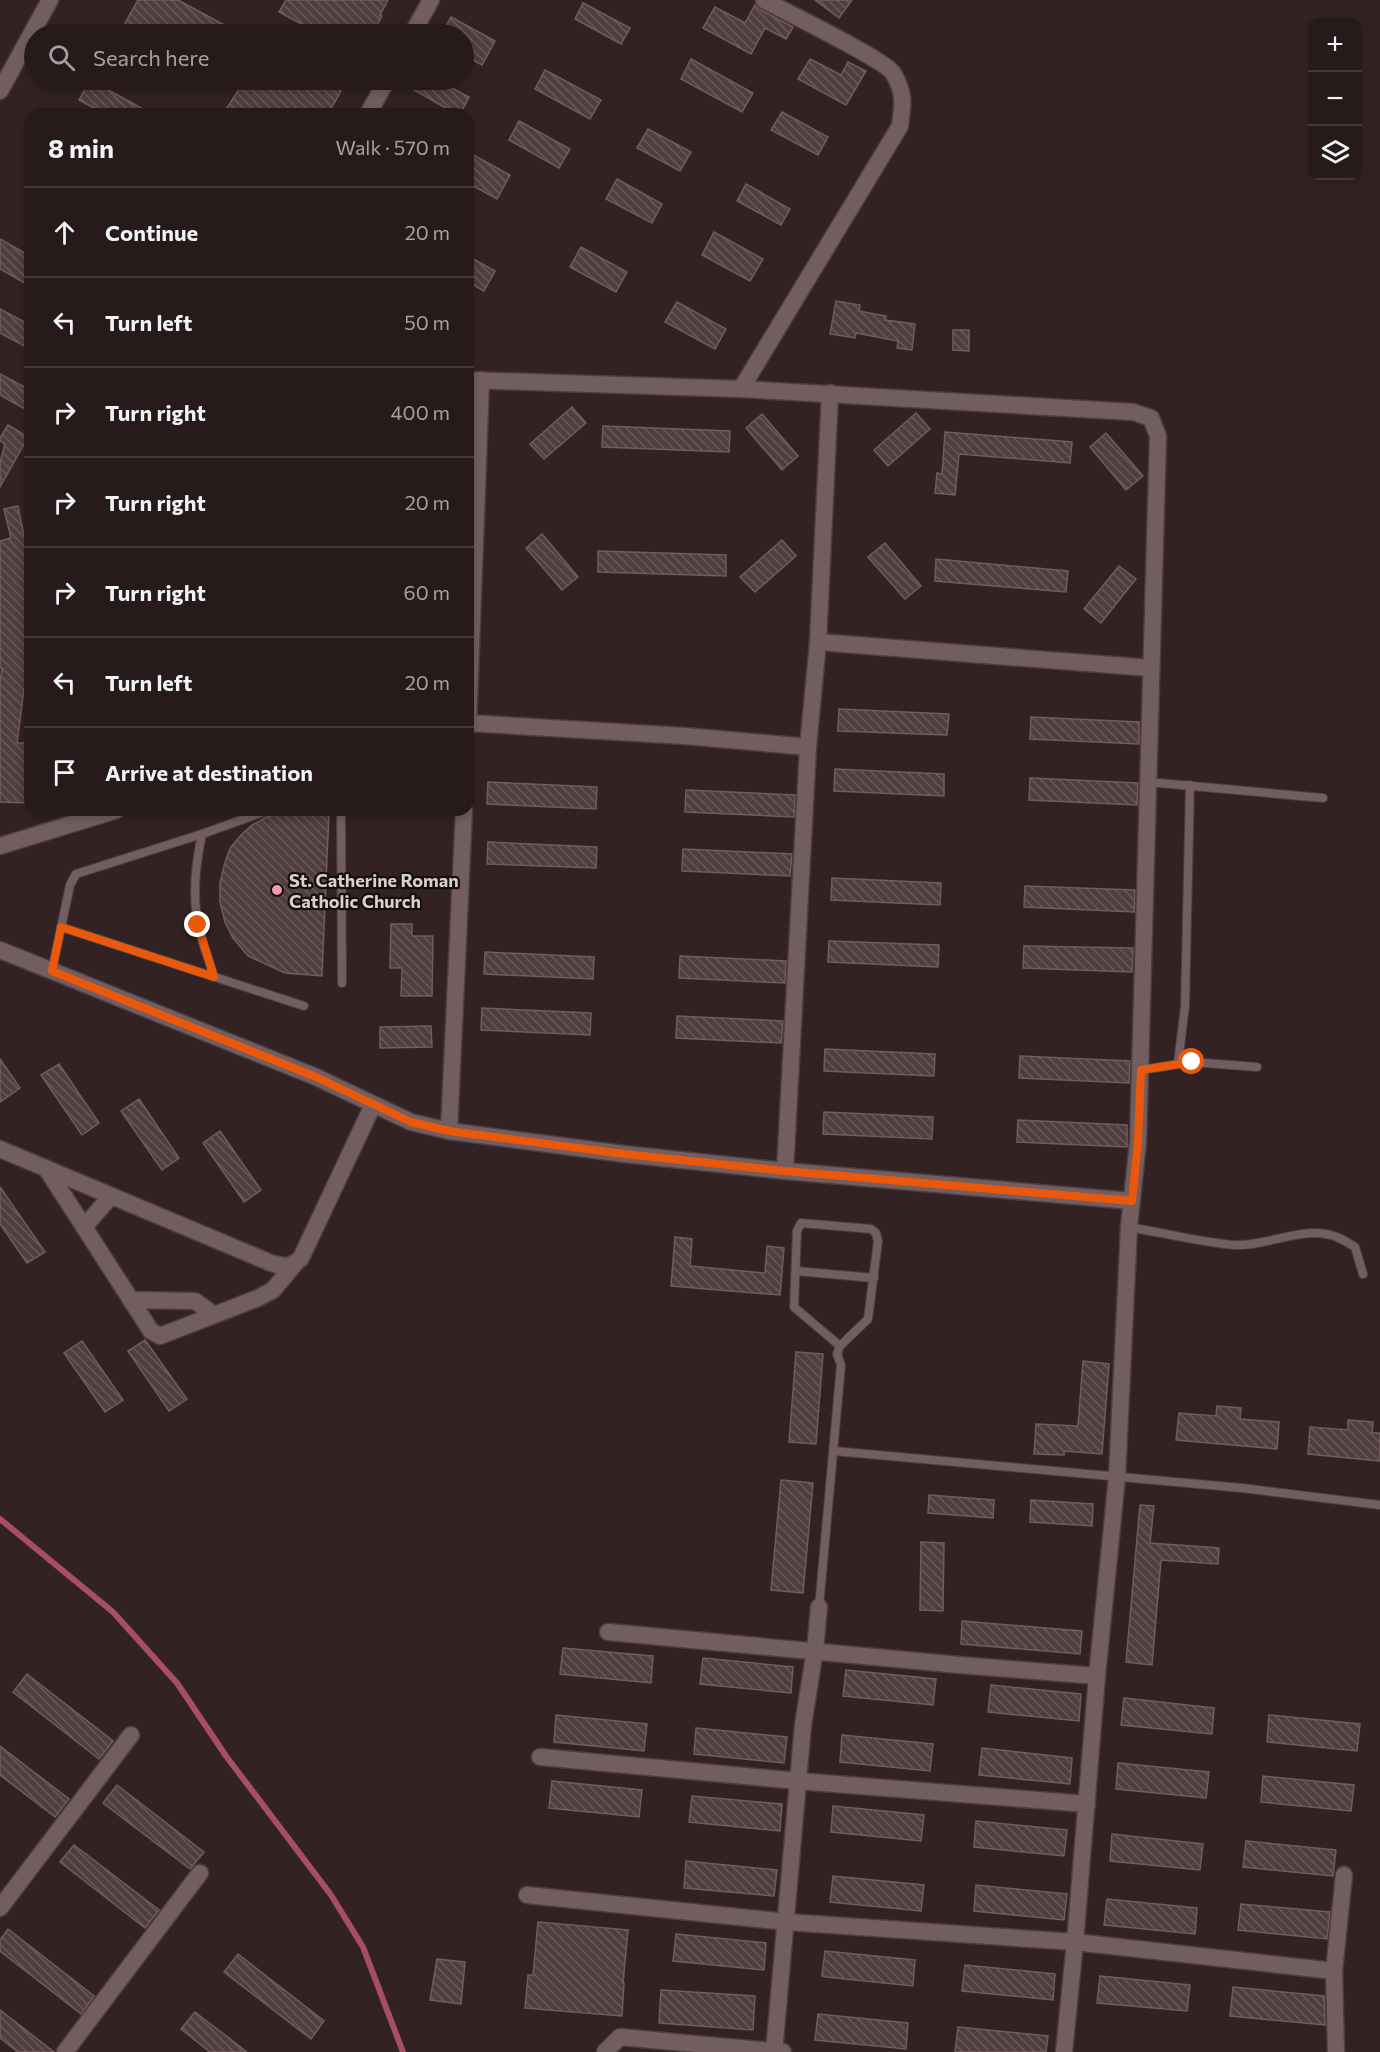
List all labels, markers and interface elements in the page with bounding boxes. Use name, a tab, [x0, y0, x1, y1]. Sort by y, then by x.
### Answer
map controls	[1308, 18, 1362, 180]
button: +	[1308, 18, 1362, 72]
search box	[24, 24, 474, 90]
icon: search	[45, 41, 78, 74]
text: Search here	[93, 44, 209, 71]
button: −	[1308, 72, 1362, 126]
button: layers	[1308, 126, 1362, 180]
text: 8 min	[48, 132, 114, 163]
text: Walk · 570 m	[336, 135, 450, 159]
icon: ahead	[48, 216, 81, 249]
text: Continue	[105, 219, 198, 246]
text: 20 m	[405, 220, 450, 244]
icon: left	[48, 306, 81, 339]
text: Turn left	[105, 309, 192, 336]
text: 50 m	[404, 310, 450, 334]
icon: right	[48, 396, 81, 429]
text: Turn right	[105, 399, 206, 426]
text: 400 m	[391, 400, 450, 424]
icon: right	[48, 486, 81, 519]
text: Turn right	[105, 489, 206, 516]
text: 20 m	[405, 490, 450, 514]
icon: right	[48, 576, 81, 609]
text: Turn right	[105, 579, 206, 606]
text: 60 m	[404, 580, 450, 604]
icon: left	[48, 666, 81, 699]
text: Turn left	[105, 669, 192, 696]
text: 20 m	[405, 670, 450, 694]
icon: arrive	[48, 756, 81, 789]
text: Arrive at destination	[105, 759, 313, 786]
place label: St. Catherine Roman Catholic Church	[289, 869, 459, 912]
marker: St. Catherine Roman Catholic Church	[270, 883, 284, 897]
route end	[184, 911, 210, 937]
route start	[1178, 1048, 1204, 1074]

